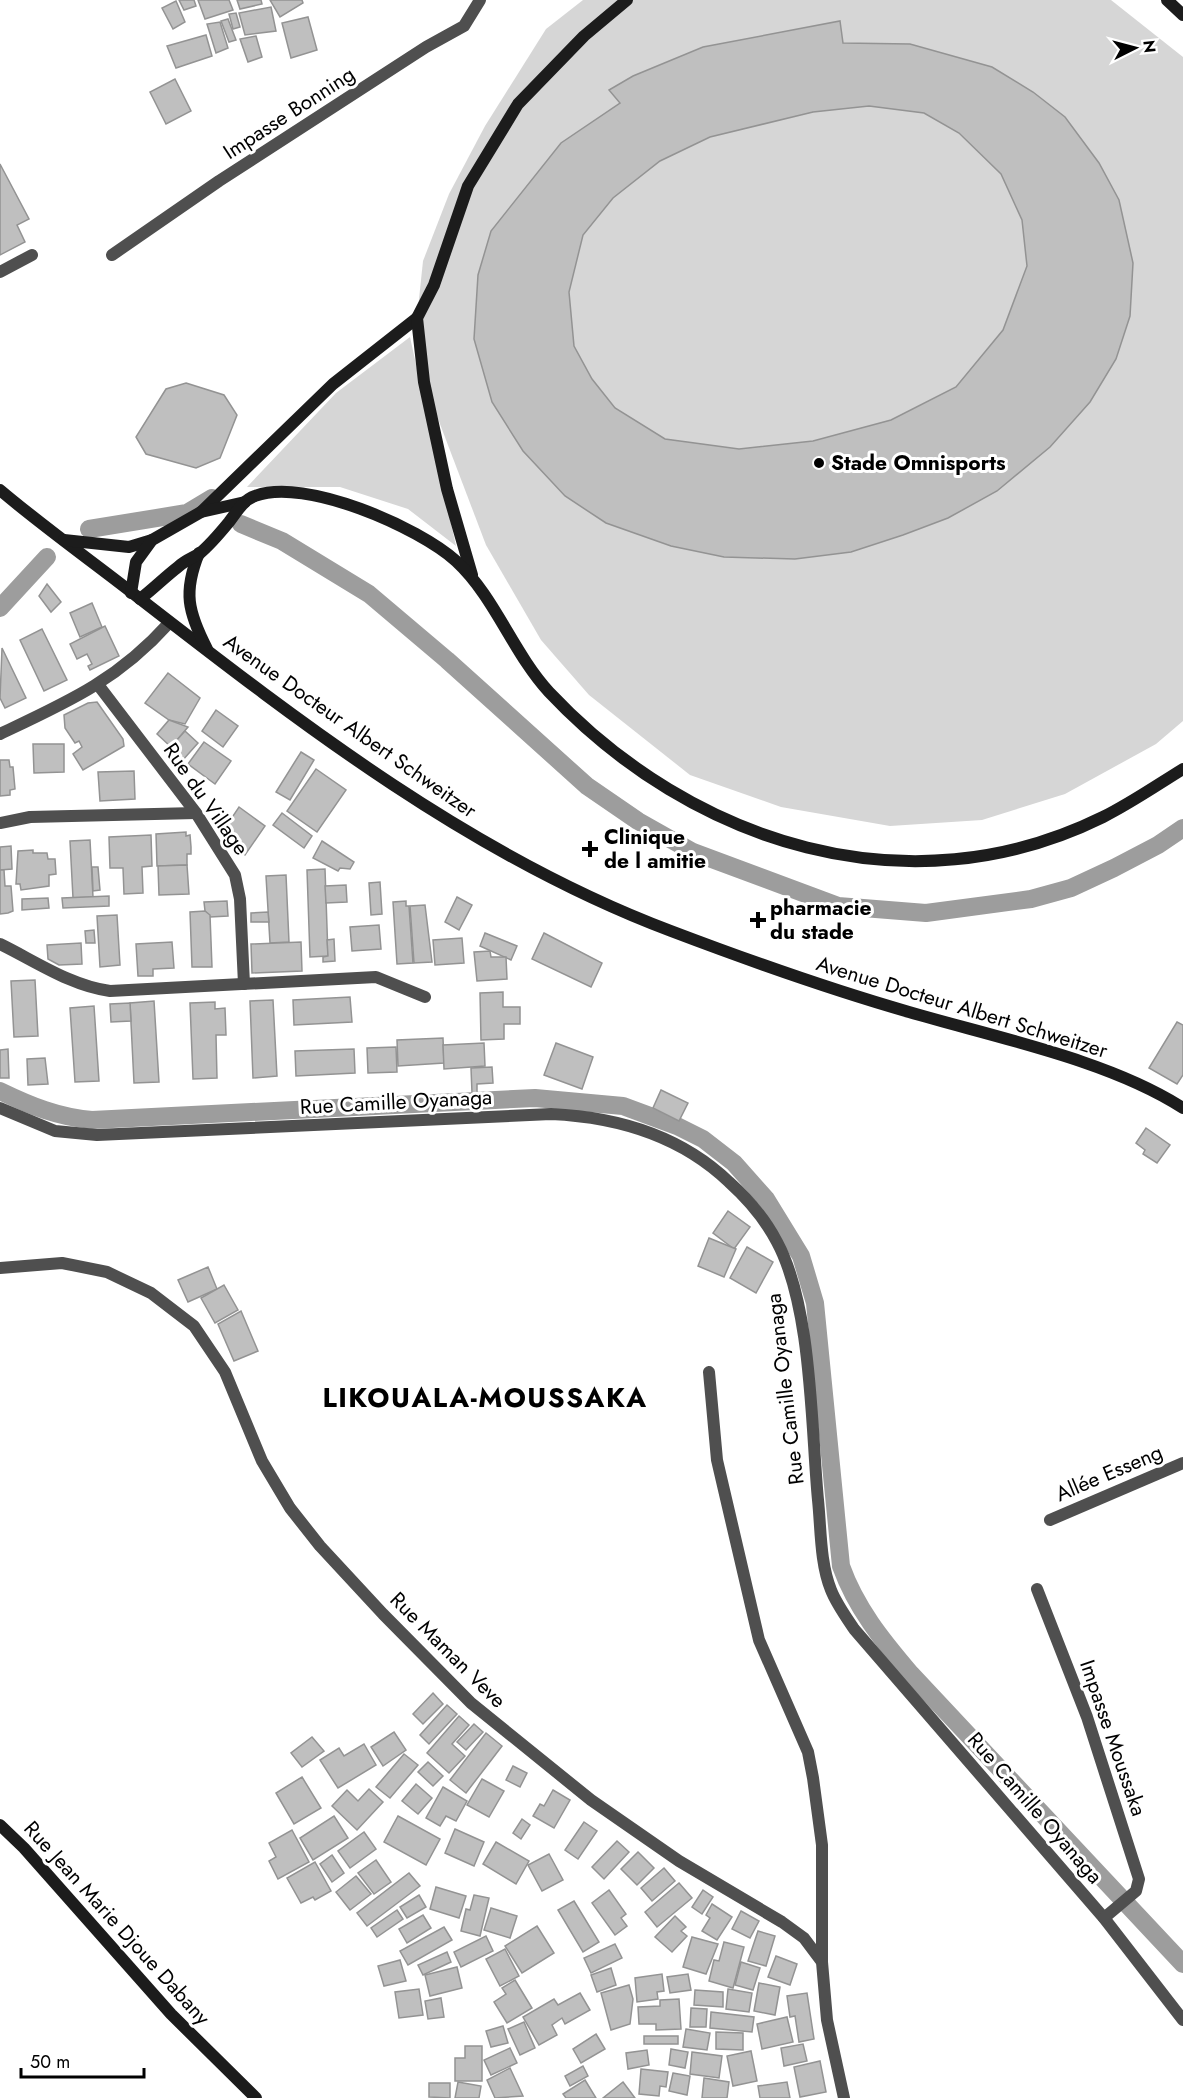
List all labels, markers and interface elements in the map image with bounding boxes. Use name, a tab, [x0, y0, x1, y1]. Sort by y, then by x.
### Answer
north arrow	[1105, 18, 1165, 78]
text: N	[1137, 39, 1162, 54]
street label: Impasse Bonning	[217, 59, 361, 167]
place label: Stade Omnisports	[831, 448, 1006, 478]
marker: Stade Omnisports	[812, 456, 826, 470]
street label: Avenue Docteur Albert Schweitzer	[217, 627, 483, 826]
street label: Rue du Village	[156, 737, 256, 861]
place label: Clinique de l amitie	[604, 822, 706, 876]
marker: Clinique de l amitie	[581, 840, 599, 858]
place label: pharmacie du stade	[770, 893, 872, 947]
marker: pharmacie du stade	[751, 913, 765, 927]
street label: Avenue Docteur Albert Schweitzer	[813, 948, 1112, 1066]
street label: Rue Camille Oyanaga	[299, 1082, 493, 1122]
street label: Rue Camille Oyanaga	[758, 1292, 812, 1486]
district label: LIKOUALA-MOUSSAKA	[322, 1378, 648, 1417]
street label: Allée Esseng	[1051, 1437, 1167, 1509]
street label: Rue Maman Veve	[383, 1585, 513, 1715]
street label: Impasse Moussaka	[1072, 1656, 1154, 1820]
street label: Rue Camille Oyanaga	[961, 1726, 1109, 1890]
street label: Rue Jean Marie Djoue Dabany	[17, 1814, 218, 2032]
scale bar	[21, 2041, 144, 2079]
text: 50 m	[30, 2049, 70, 2075]

